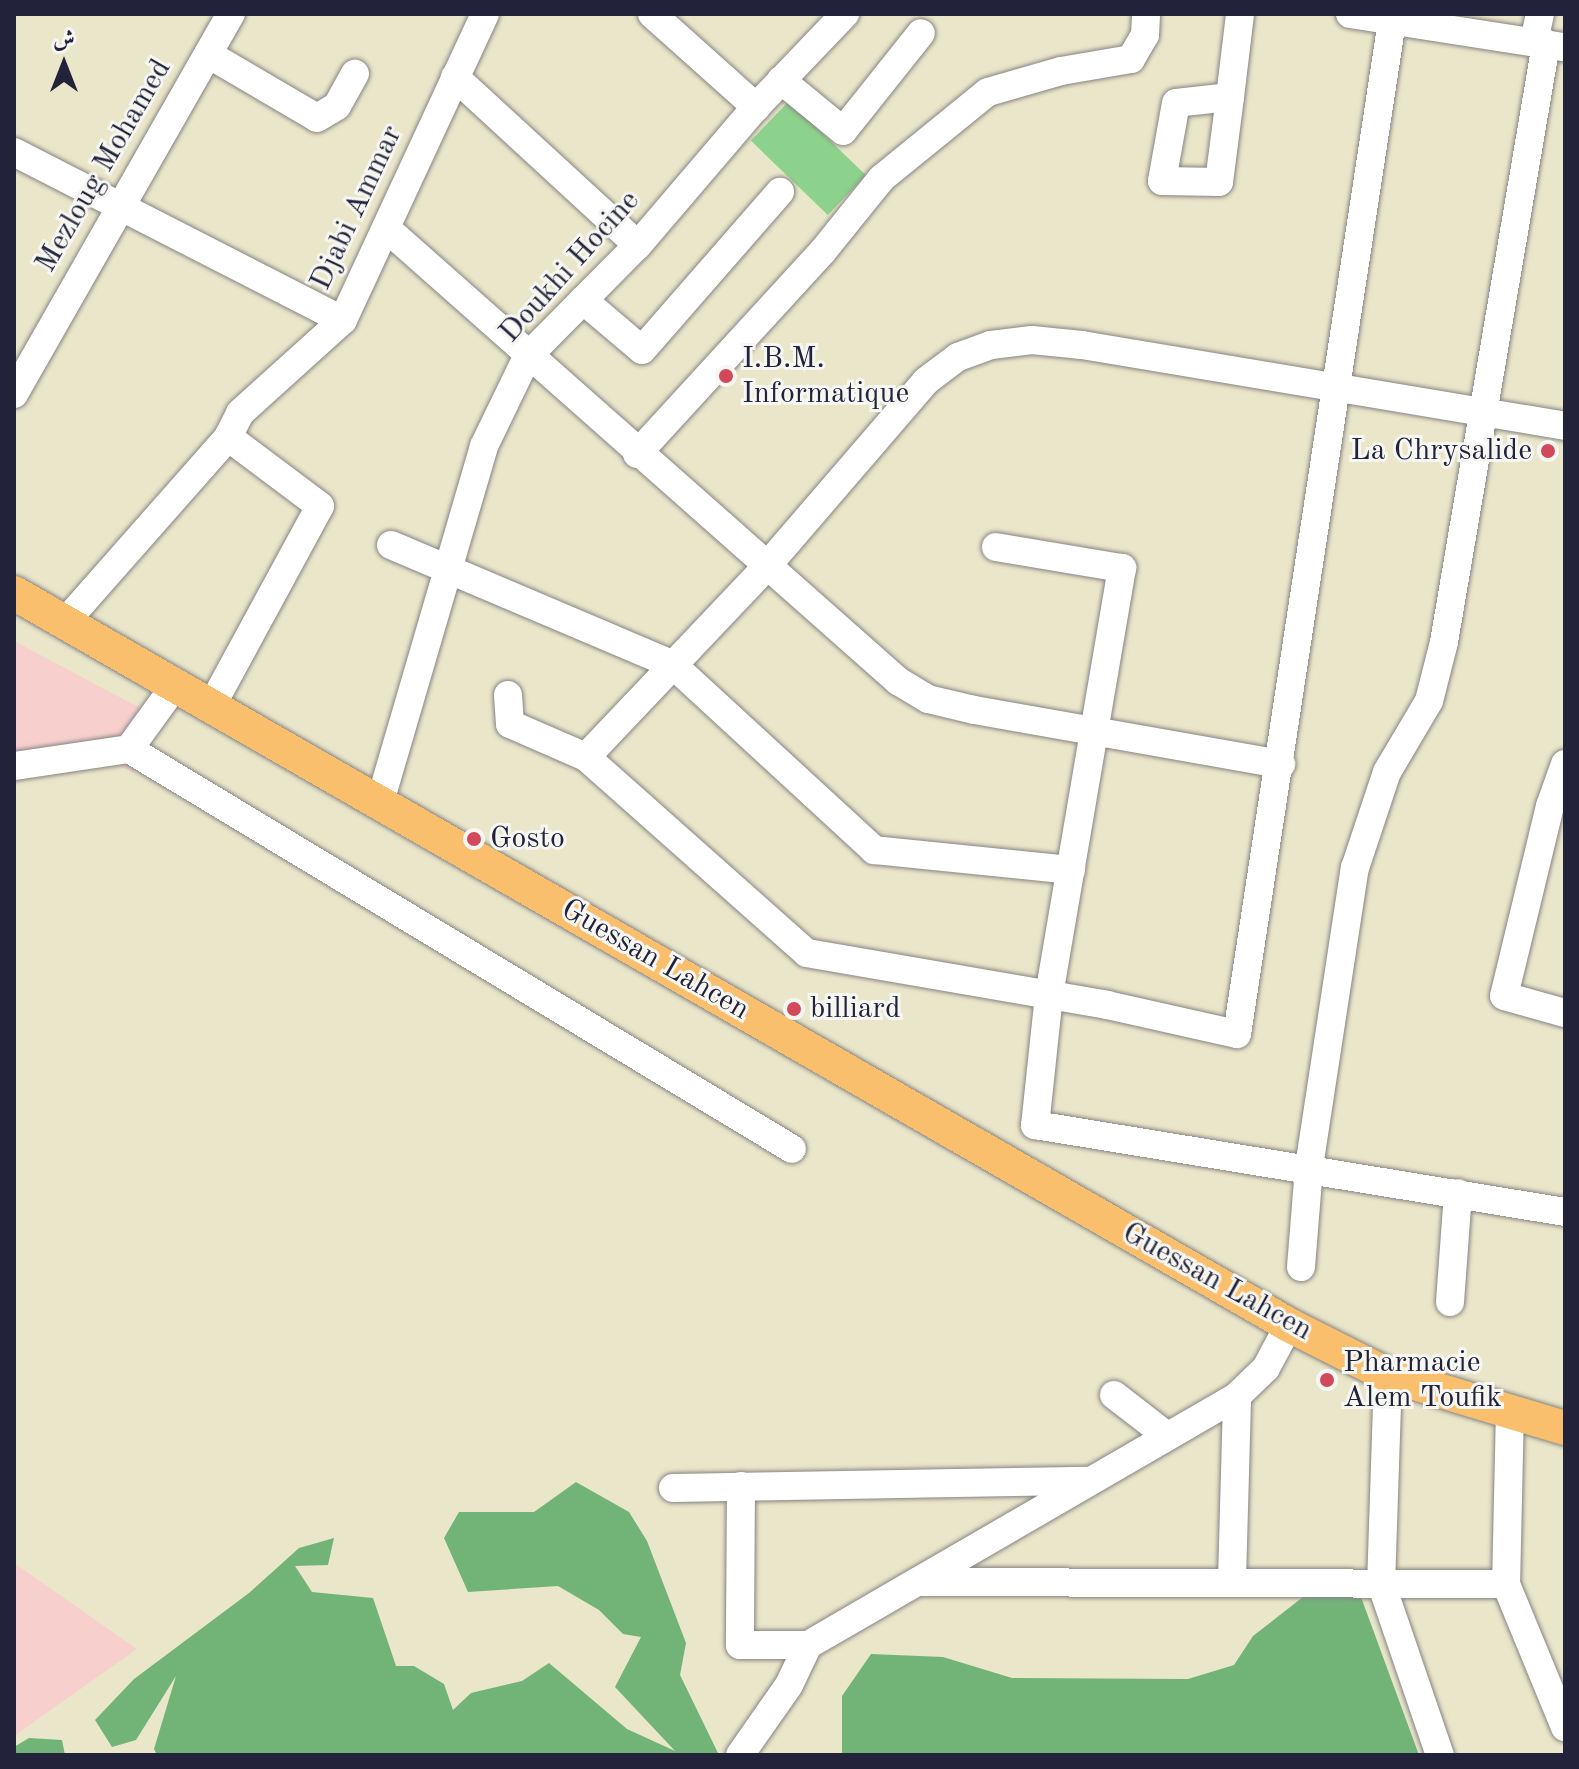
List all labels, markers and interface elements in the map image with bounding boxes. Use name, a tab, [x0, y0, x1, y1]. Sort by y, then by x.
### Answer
north arrow	[24, 24, 104, 104]
text: ش	[53, 29, 75, 51]
street label: Mezloug Mohamed	[28, 53, 180, 279]
street label: Djabi Ammar	[303, 120, 411, 296]
street label: Doukhi Hocine	[492, 183, 648, 351]
place label: I.B.M. Informatique	[742, 341, 909, 412]
marker: I.B.M. Informatique	[717, 367, 735, 385]
place label: La Chrysalide	[1351, 433, 1532, 469]
marker: La Chrysalide	[1539, 442, 1557, 460]
place label: Gosto	[490, 821, 565, 857]
marker: Gosto	[465, 830, 483, 848]
street label: Guessan Lahcen	[555, 892, 755, 1028]
place label: billiard	[810, 991, 901, 1027]
marker: billiard	[785, 1000, 803, 1018]
street label: Guessan Lahcen	[1116, 1215, 1318, 1349]
place label: Pharmacie Alem Toufik	[1343, 1345, 1502, 1416]
marker: Pharmacie Alem Toufik	[1318, 1371, 1336, 1389]

